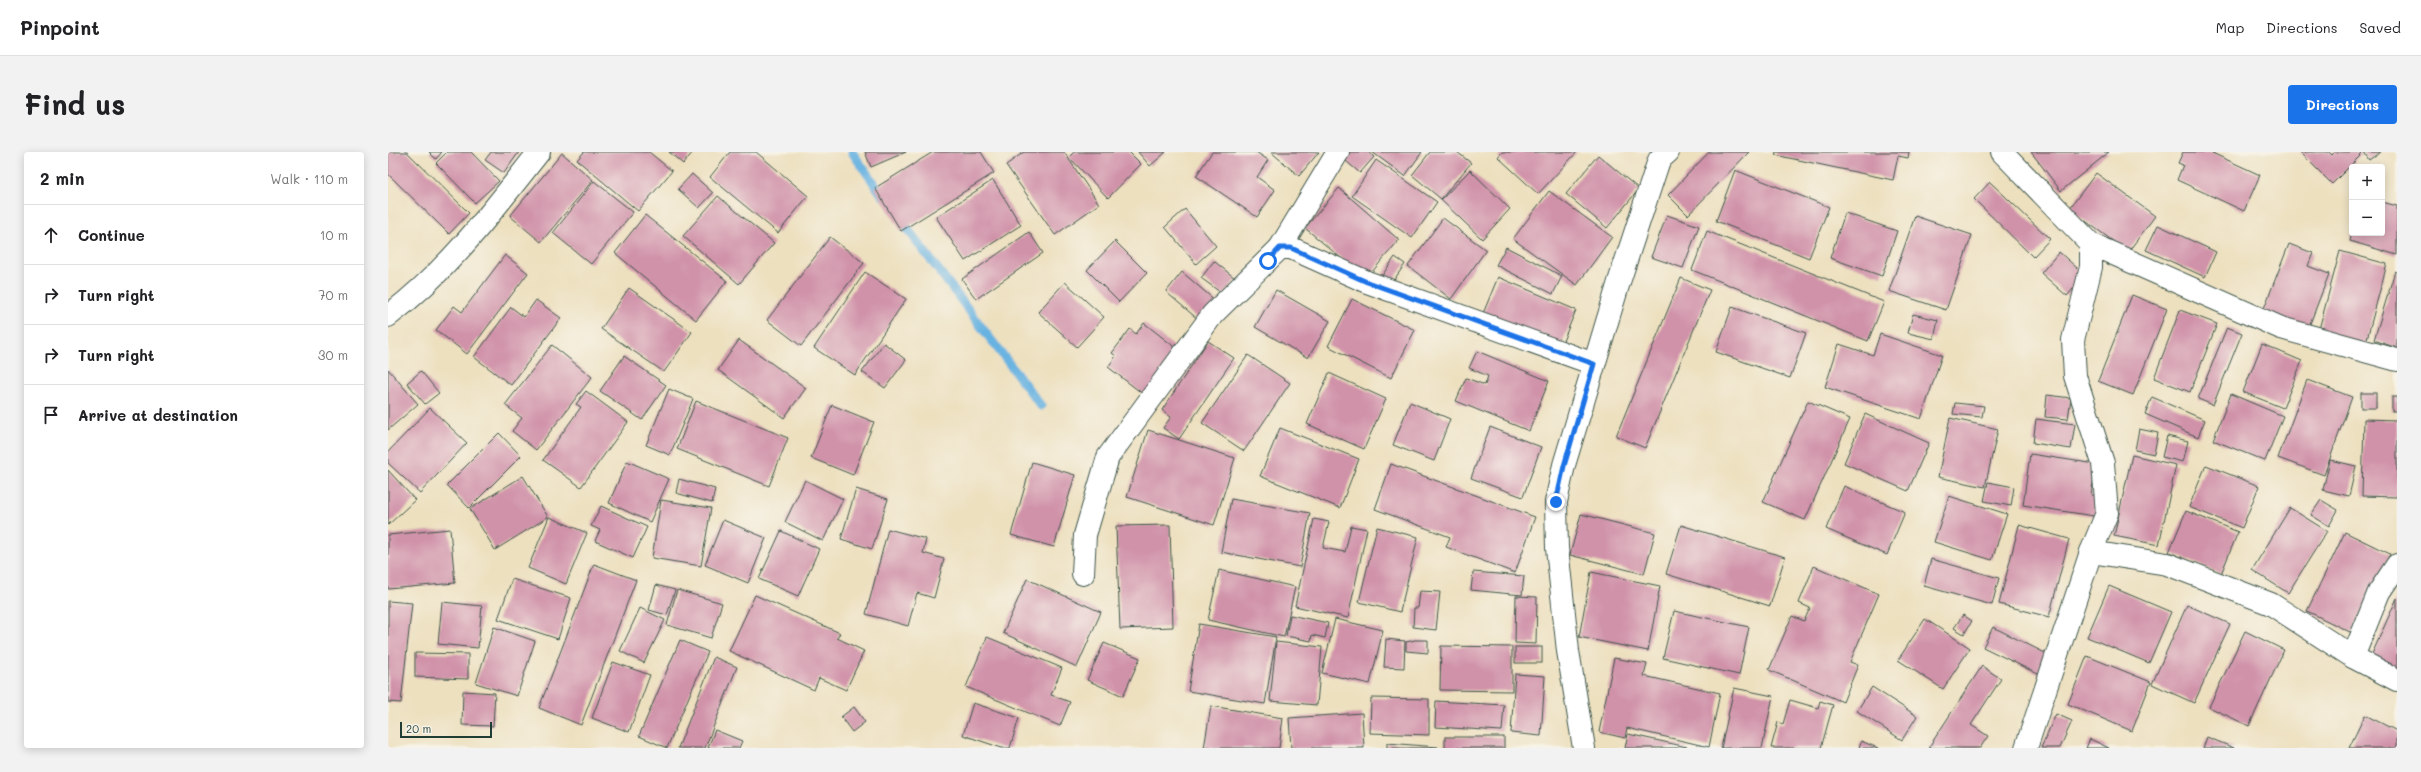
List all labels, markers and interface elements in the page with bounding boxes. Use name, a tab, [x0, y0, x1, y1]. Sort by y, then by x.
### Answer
text: Pinpoint	[20, 15, 100, 40]
text: Map	[2216, 18, 2244, 37]
text: Directions	[2266, 18, 2337, 37]
text: Saved	[2359, 18, 2401, 37]
button: Directions	[2288, 85, 2397, 124]
text: Find us	[24, 86, 125, 122]
map controls	[2349, 164, 2385, 236]
button: +	[2349, 164, 2385, 200]
text: 2 min	[40, 167, 85, 189]
text: Walk · 110 m	[270, 170, 348, 187]
button: −	[2349, 200, 2385, 236]
icon: ahead	[40, 224, 62, 246]
text: Continue	[78, 225, 145, 245]
text: 10 m	[320, 226, 348, 243]
route start	[1259, 252, 1277, 270]
icon: right	[40, 284, 62, 306]
text: Turn right	[78, 285, 155, 305]
text: 70 m	[318, 286, 348, 303]
icon: right	[40, 344, 62, 366]
text: Turn right	[78, 345, 155, 365]
text: 30 m	[318, 346, 348, 363]
icon: arrive	[40, 404, 62, 426]
text: Arrive at destination	[78, 405, 238, 425]
route end	[1547, 493, 1565, 511]
scale bar	[400, 720, 492, 739]
text: 20 m	[406, 721, 431, 736]

